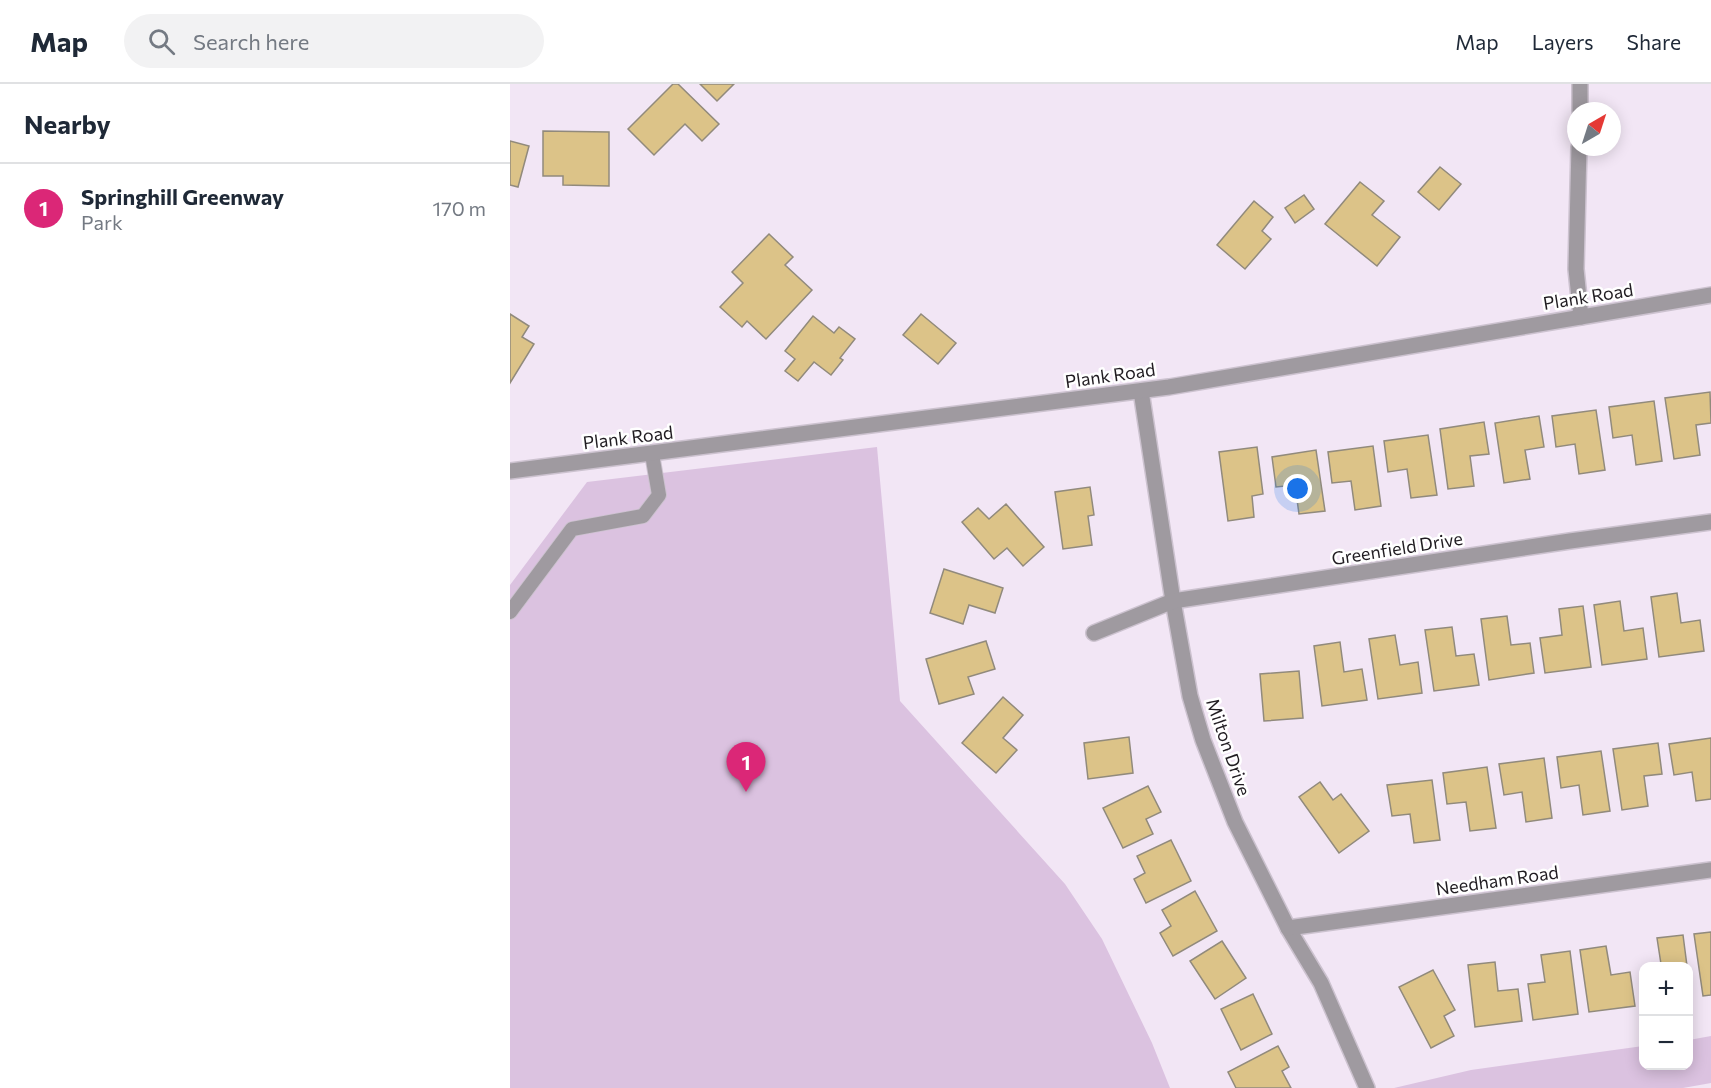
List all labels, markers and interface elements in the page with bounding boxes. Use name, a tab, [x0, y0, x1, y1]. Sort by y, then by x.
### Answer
search box	[124, 14, 544, 68]
text: Map	[30, 24, 88, 58]
icon: search	[145, 25, 178, 58]
text: Search here	[193, 28, 309, 55]
text: Map	[1455, 29, 1499, 54]
text: Layers	[1532, 29, 1594, 54]
text: Share	[1627, 29, 1681, 54]
north arrow	[1567, 102, 1621, 156]
text: Nearby	[24, 108, 111, 139]
text: Springhill Greenway	[81, 183, 284, 210]
text: 1	[39, 196, 48, 220]
text: 170 m	[433, 196, 486, 220]
text: Park	[81, 210, 123, 234]
street label: Plank Road	[1541, 278, 1635, 314]
street label: Plank Road	[1063, 358, 1157, 392]
street label: Plank Road	[582, 421, 674, 453]
your location	[1283, 474, 1312, 503]
street label: Greenfield Drive	[1330, 527, 1464, 569]
street label: Milton Drive	[1202, 695, 1256, 799]
pin: 1	[726, 742, 766, 792]
street label: Needham Road	[1434, 860, 1560, 900]
map controls	[1639, 962, 1693, 1070]
button: +	[1639, 962, 1693, 1016]
button: −	[1639, 1016, 1693, 1070]

